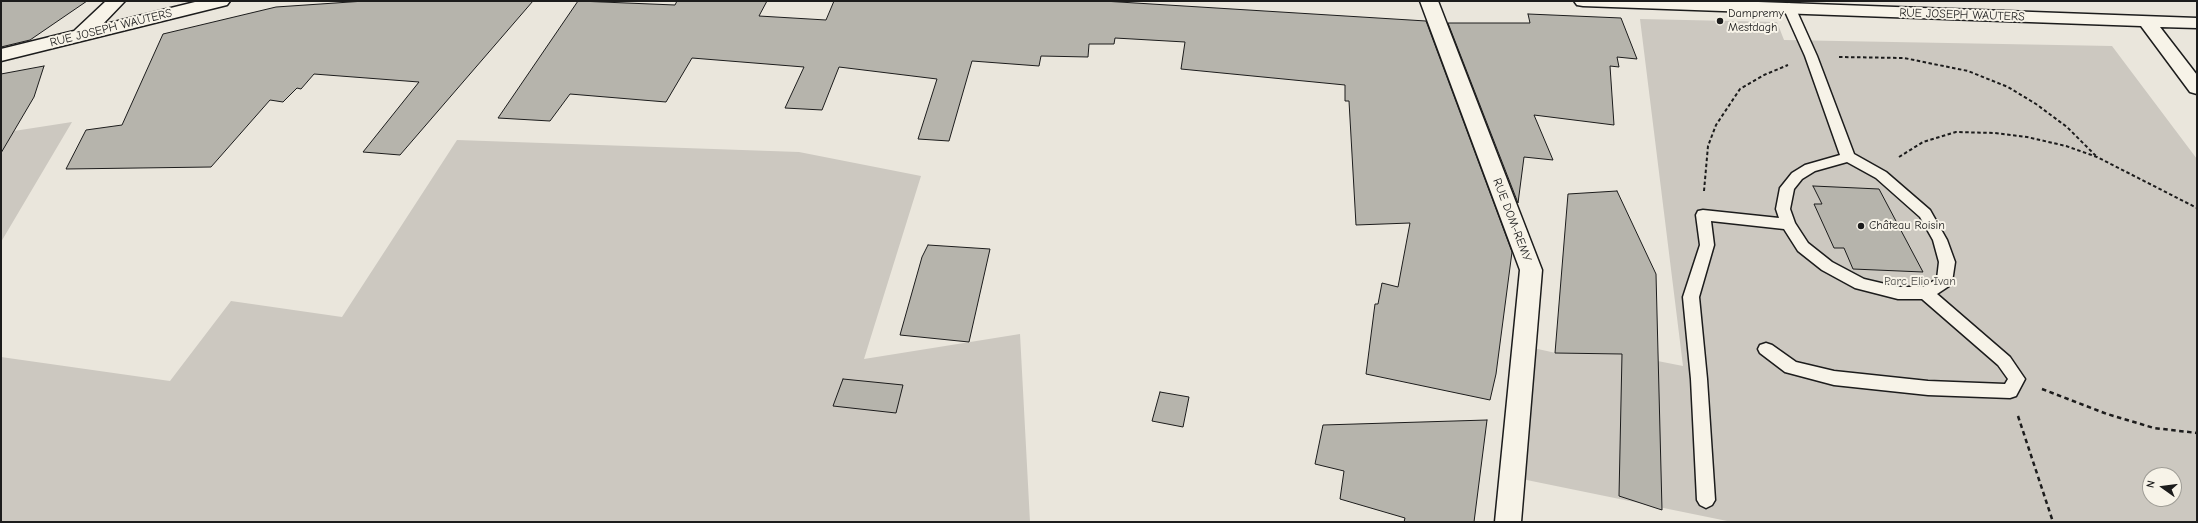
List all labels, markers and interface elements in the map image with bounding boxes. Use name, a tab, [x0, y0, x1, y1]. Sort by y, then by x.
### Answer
street label: RUE JOSEPH WAUTERS	[48, 6, 174, 50]
street label: RUE JOSEPH WAUTERS	[1899, 6, 2025, 24]
place label: Dampremy Mestdagh	[1728, 7, 1784, 35]
marker: Dampremy Mestdagh	[1715, 16, 1725, 26]
street label: RUE DOM-REMY	[1489, 176, 1535, 264]
place label: Château Roisin	[1869, 219, 1945, 233]
marker: Château Roisin	[1856, 221, 1866, 231]
park label: Parc Elio Ivan	[1884, 275, 1956, 289]
north arrow	[2142, 467, 2182, 507]
text: N	[2144, 479, 2158, 489]

